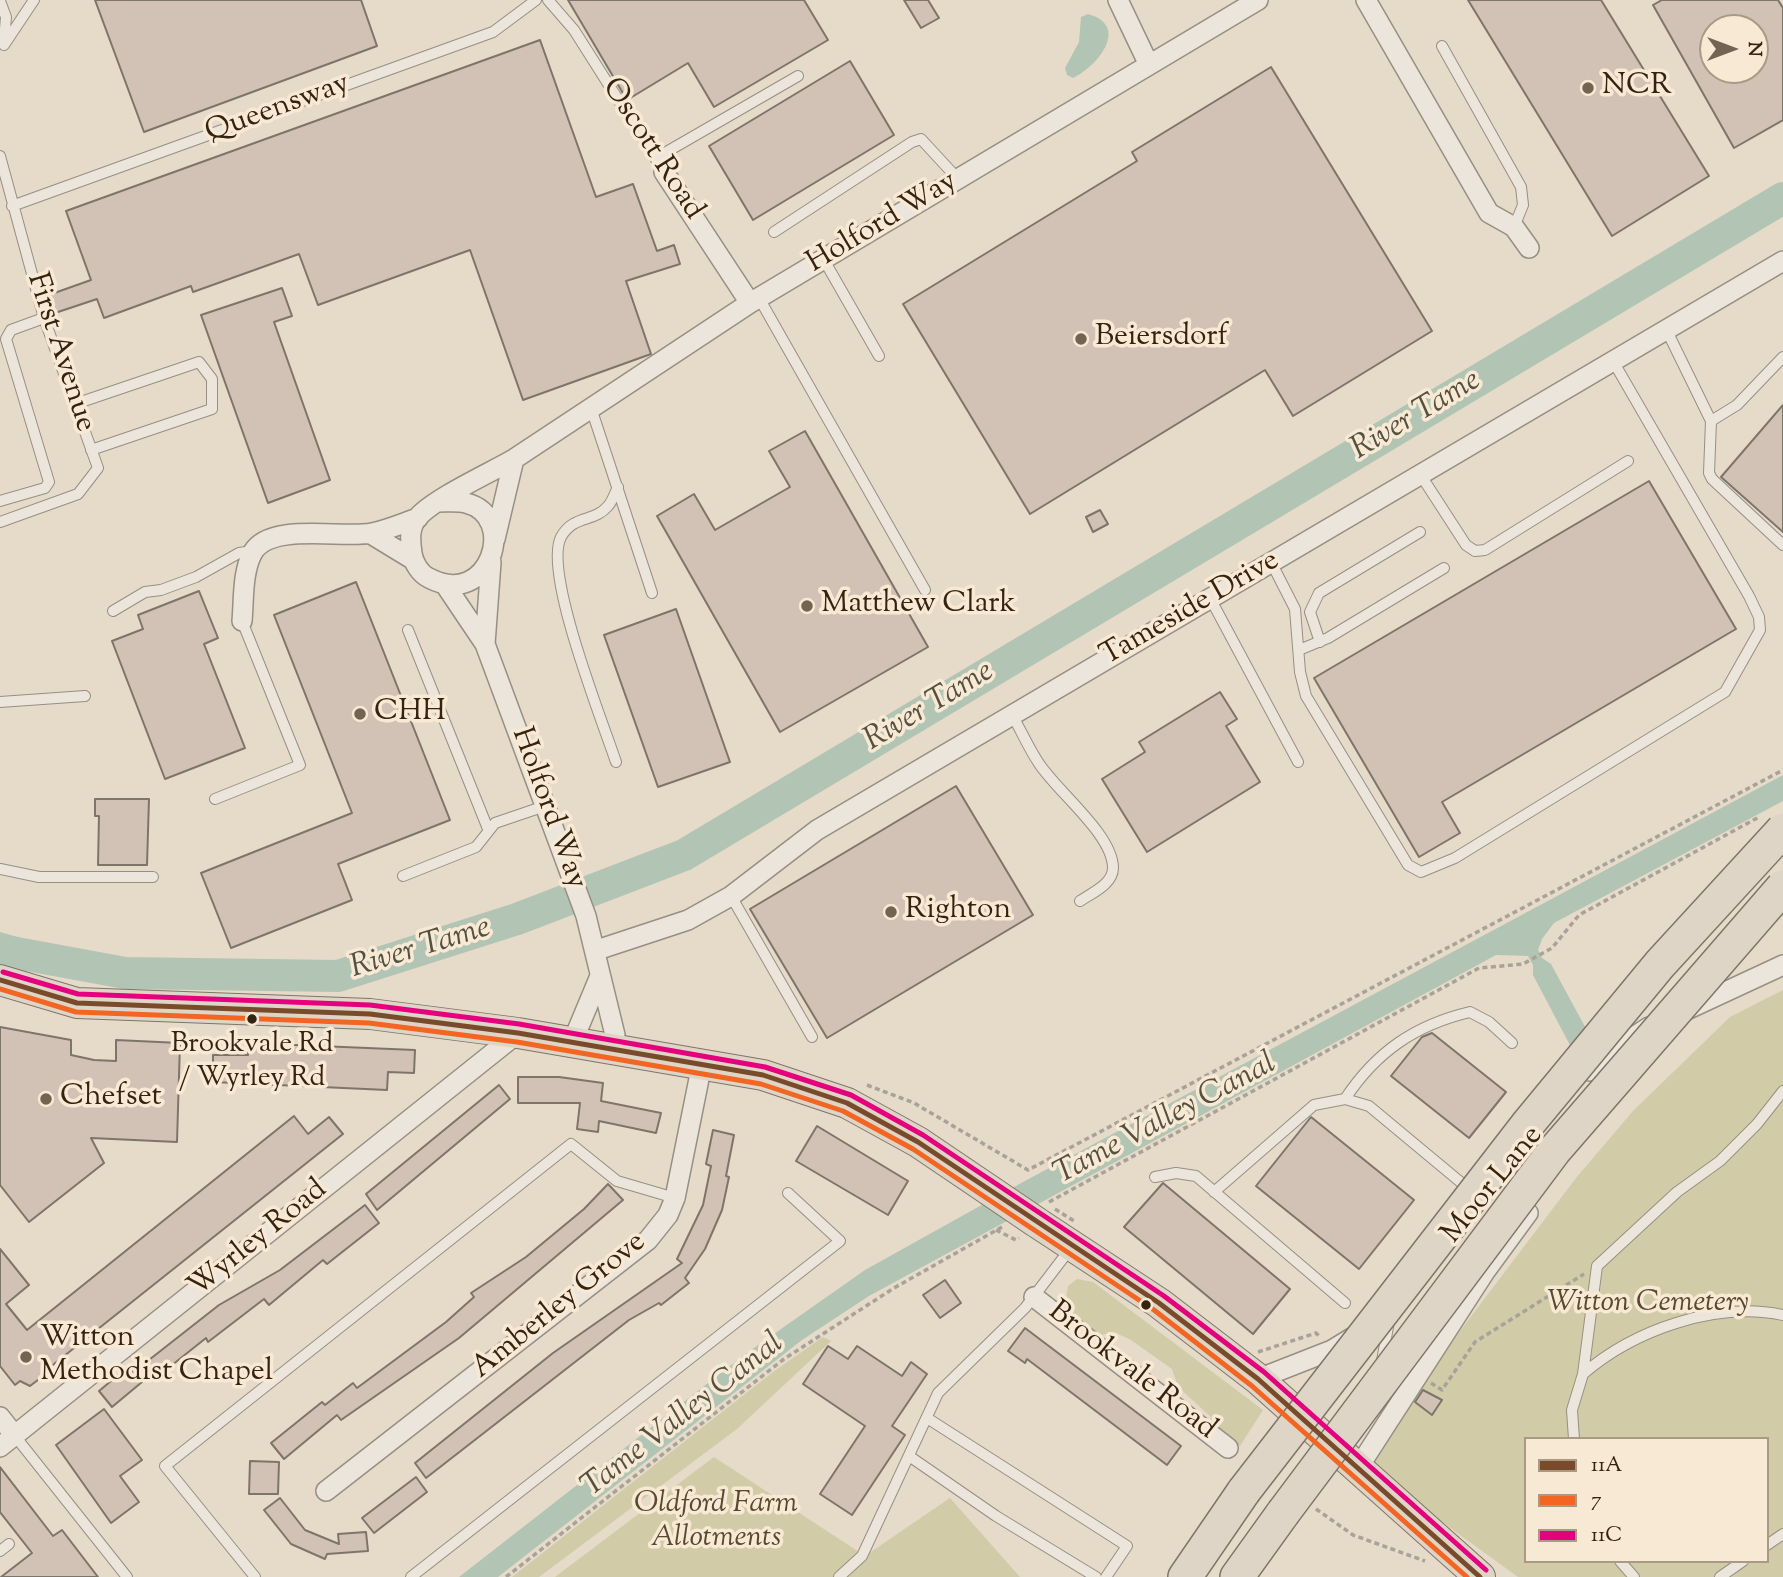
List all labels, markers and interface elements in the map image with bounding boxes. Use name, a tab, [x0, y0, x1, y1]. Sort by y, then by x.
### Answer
north arrow	[1699, 14, 1769, 84]
text: N	[1740, 41, 1767, 57]
street label: Queensway	[201, 67, 355, 153]
place label: NCR	[1602, 70, 1672, 106]
street label: Oscott Road	[592, 72, 710, 228]
marker: NCR	[1580, 80, 1596, 96]
street label: Holford Way	[801, 165, 965, 283]
street label: First Avenue	[16, 269, 102, 437]
place label: Beiersdorf	[1095, 321, 1228, 357]
marker: Beiersdorf	[1073, 331, 1089, 347]
water label: River Tame	[1345, 363, 1489, 471]
street label: Tameside Drive	[1095, 544, 1287, 676]
place label: Matthew Clark	[821, 588, 1016, 624]
marker: Matthew Clark	[799, 598, 815, 614]
water label: River Tame	[858, 654, 1002, 762]
place label: CHH	[374, 696, 446, 732]
marker: CHH	[352, 706, 368, 722]
street label: Holford Way	[501, 723, 593, 895]
place label: Righton	[905, 894, 1011, 930]
marker: Righton	[883, 904, 899, 920]
water label: River Tame	[346, 911, 496, 989]
marker: Brookvale Rd / Wyrley Rd	[245, 1012, 259, 1026]
place label: Brookvale Rd / Wyrley Rd	[171, 1029, 333, 1095]
water label: Tame Valley Canal	[1048, 1046, 1284, 1196]
place label: Chefset	[60, 1081, 162, 1117]
marker: Chefset	[38, 1091, 54, 1107]
street label: Moor Lane	[1436, 1120, 1552, 1252]
street label: Wyrley Road	[182, 1173, 336, 1307]
street label: Amberley Grove	[466, 1226, 654, 1388]
park label: Witton Cemetery	[1547, 1287, 1749, 1323]
street label: Brookvale Road	[1040, 1295, 1222, 1449]
unlabelled marker	[1139, 1298, 1153, 1312]
place label: Witton Methodist Chapel	[40, 1322, 273, 1392]
water label: Tame Valley Canal	[575, 1326, 793, 1508]
marker: Witton Methodist Chapel	[18, 1349, 34, 1365]
legend	[1524, 1437, 1769, 1563]
text: 11A	[1591, 1451, 1622, 1481]
text: 7	[1591, 1486, 1602, 1516]
park label: Oldford Farm Allotments	[634, 1488, 798, 1558]
text: 11C	[1591, 1521, 1622, 1551]

